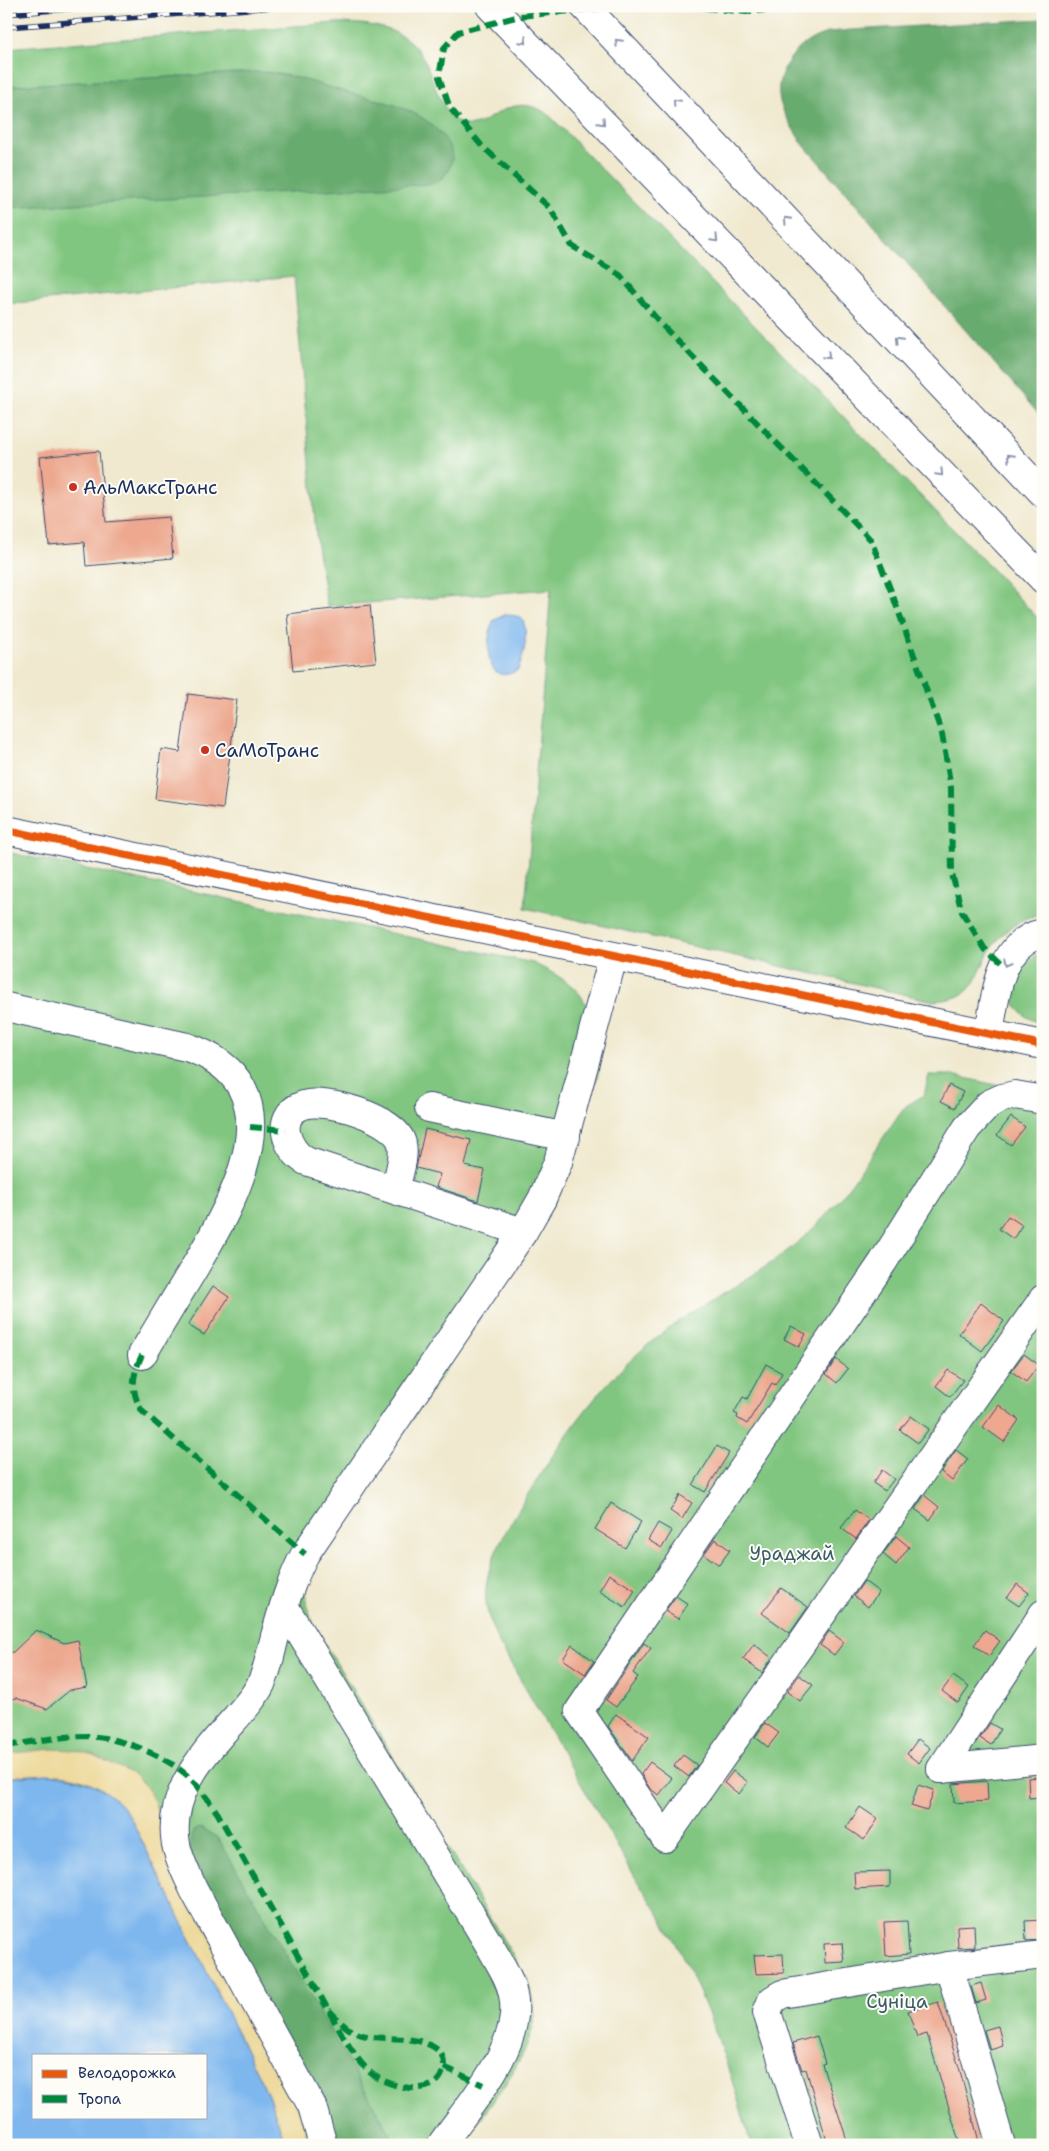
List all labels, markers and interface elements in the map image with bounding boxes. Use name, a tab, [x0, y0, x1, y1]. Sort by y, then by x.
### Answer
one-way arrow	[518, 36, 527, 45]
one-way arrow	[615, 38, 624, 47]
one-way arrow	[673, 98, 682, 107]
one-way arrow	[596, 116, 605, 125]
one-way arrow	[784, 217, 793, 226]
one-way arrow	[709, 233, 718, 242]
one-way arrow	[896, 335, 905, 344]
one-way arrow	[821, 351, 830, 360]
one-way arrow	[1007, 454, 1016, 463]
one-way arrow	[934, 467, 943, 476]
place label: АльМаксТранс	[83, 475, 218, 500]
marker: АльМаксТранс	[67, 481, 79, 493]
place label: СаМоТранс	[215, 738, 319, 763]
marker: СаМоТранс	[199, 744, 211, 756]
one-way arrow	[1003, 958, 1013, 967]
park label: Ураджай	[750, 1541, 834, 1566]
park label: Суніца	[866, 1989, 928, 2014]
legend	[32, 2054, 208, 2118]
text: Велодорожка	[78, 2063, 177, 2083]
text: Тропа	[78, 2089, 122, 2109]

